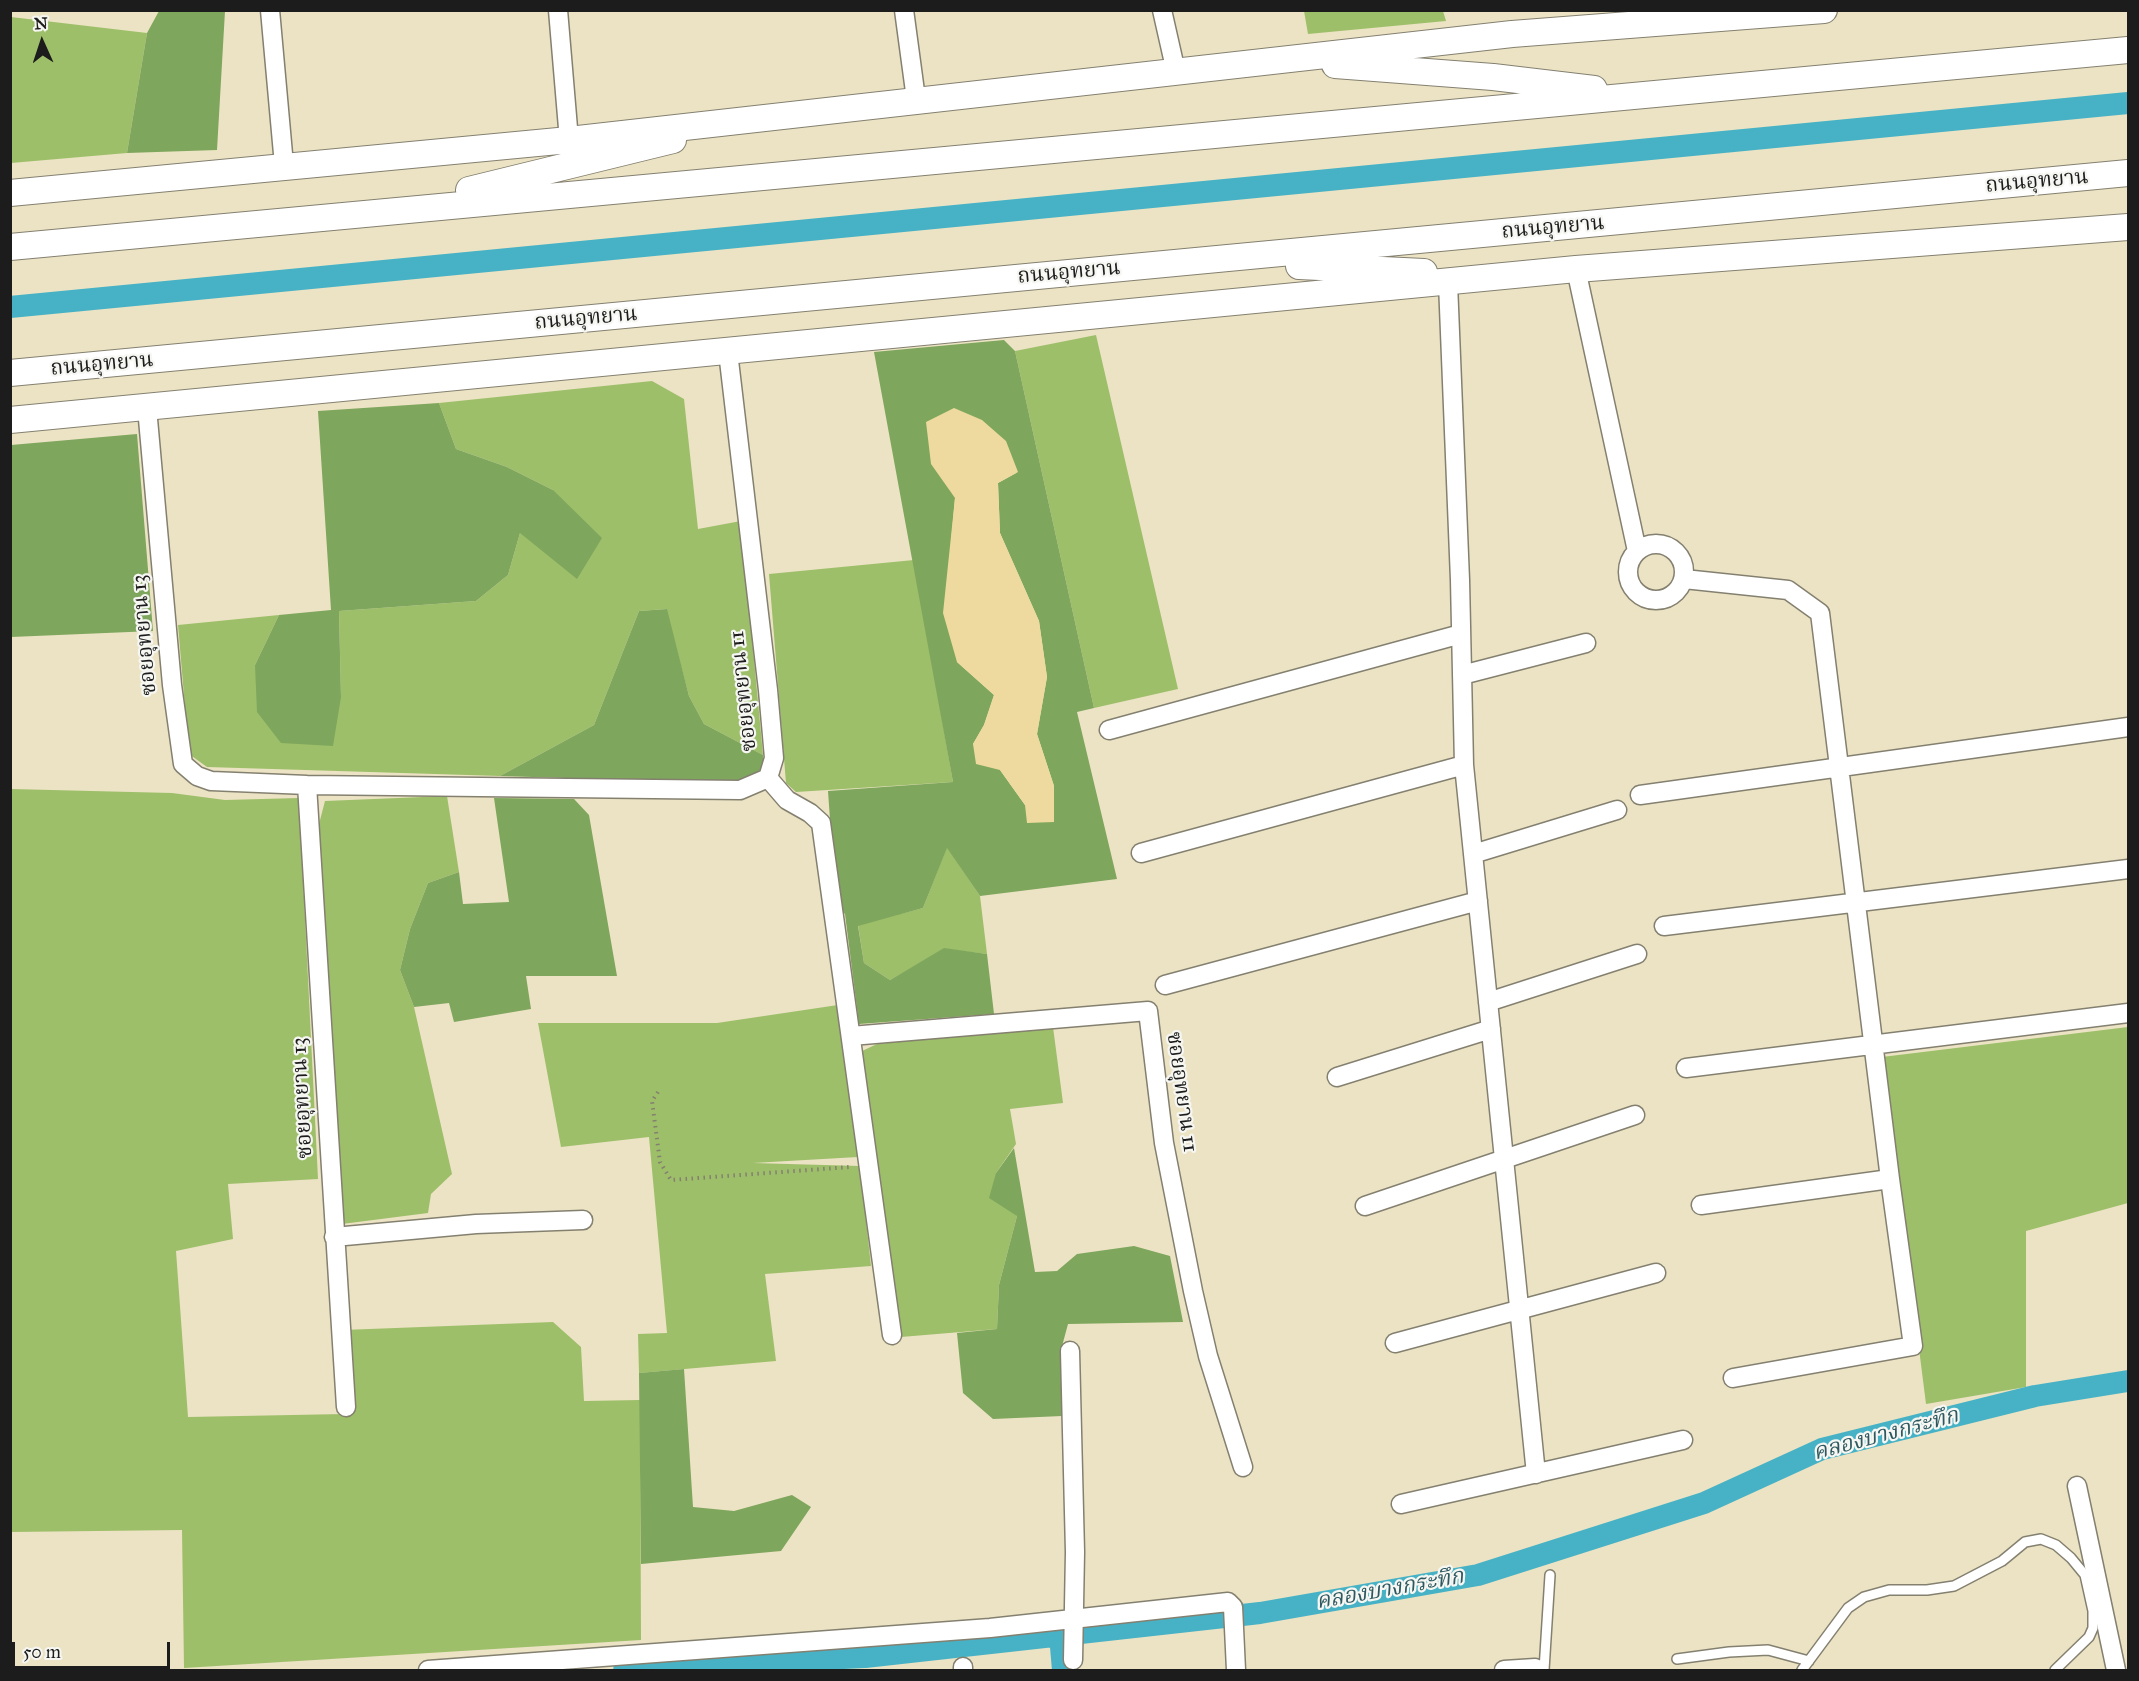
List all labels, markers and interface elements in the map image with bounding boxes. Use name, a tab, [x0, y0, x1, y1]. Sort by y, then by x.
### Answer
north arrow	[12, 12, 72, 72]
text: N	[34, 14, 48, 33]
street label: ถนนอุทยาน	[1985, 165, 2089, 199]
street label: ถนนอุทยาน	[1501, 211, 1605, 245]
street label: ถนนอุทยาน	[1017, 256, 1121, 290]
street label: ถนนอุทยาน	[534, 302, 638, 336]
street label: ถนนอุทยาน	[50, 348, 154, 382]
street label: ซอยอุทยาน 13	[127, 573, 163, 697]
street label: ซอยอุทยาน 11	[725, 629, 763, 753]
street label: ซอยอุทยาน 11	[1160, 1030, 1202, 1154]
street label: ซอยอุทยาน 13	[287, 1037, 319, 1159]
water label: คลองบางกระทึก	[1811, 1403, 1961, 1467]
water label: คลองบางกระทึก	[1314, 1564, 1466, 1616]
scale bar	[15, 1630, 172, 1668]
text: 50 m	[23, 1641, 61, 1663]

